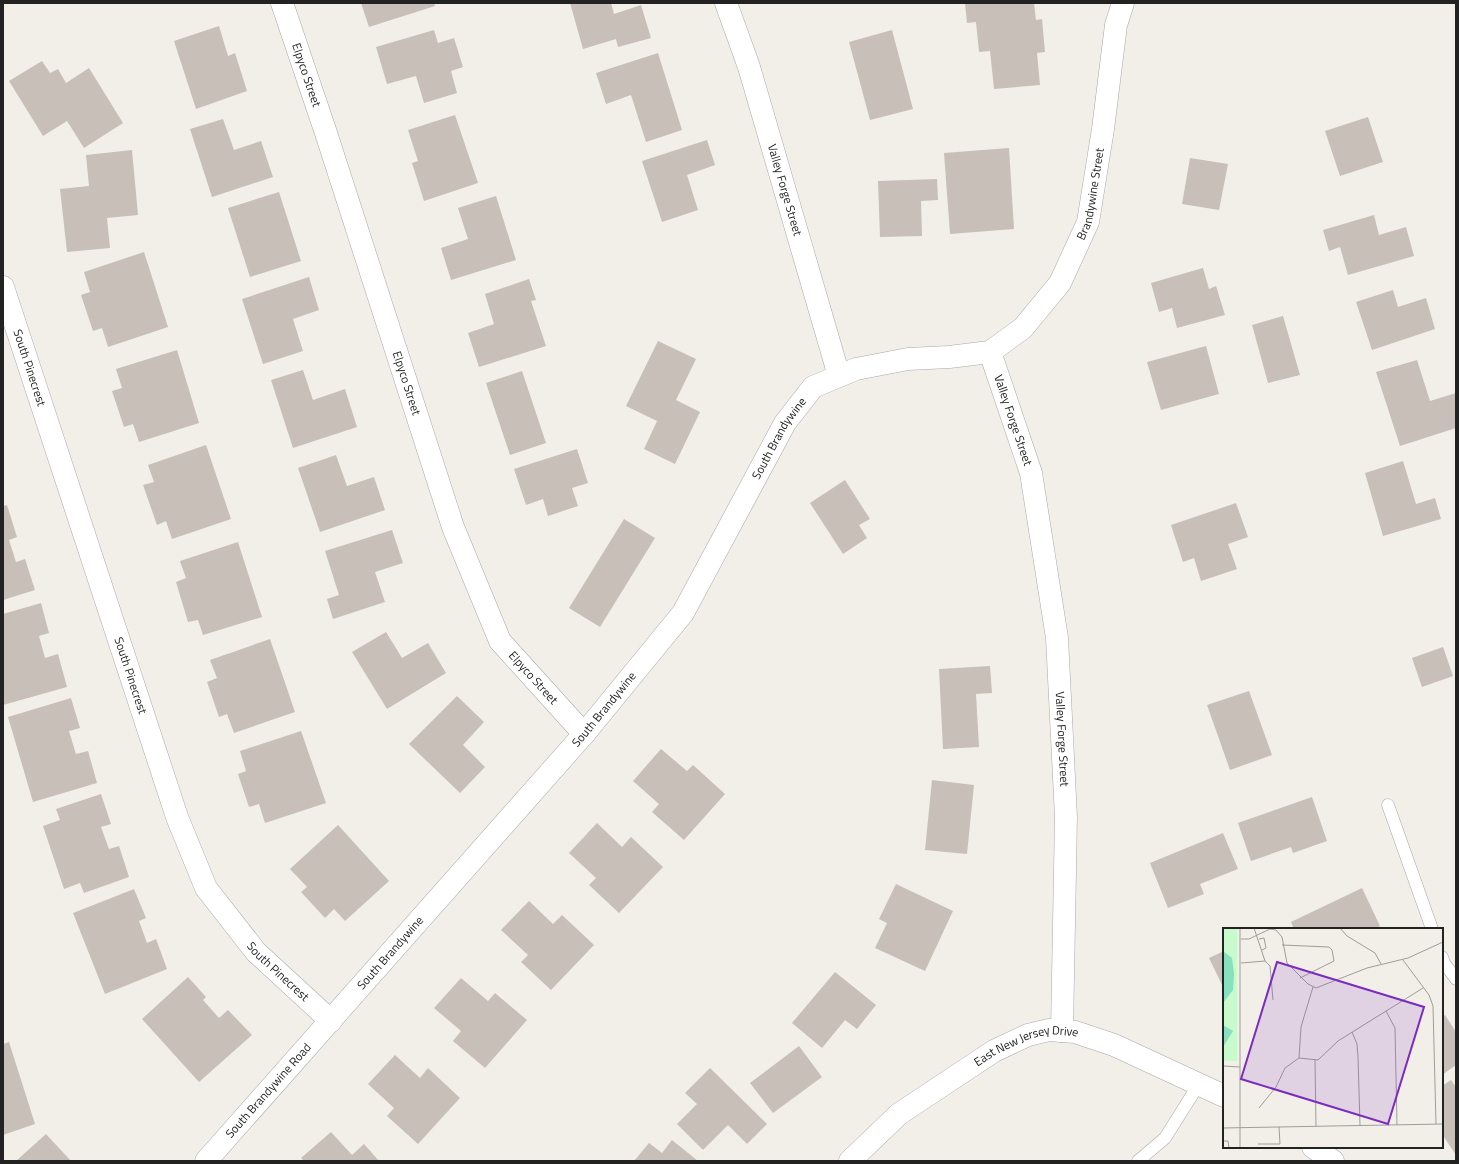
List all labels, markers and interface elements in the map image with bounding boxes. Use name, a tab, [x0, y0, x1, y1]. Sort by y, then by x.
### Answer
street label: Elpyco Street	[287, 40, 327, 110]
street label: Valley Forge Street	[763, 141, 808, 239]
street label: Brandywine Street	[1071, 146, 1109, 243]
street label: South Pinecrest	[8, 327, 52, 409]
street label: Elpyco Street	[388, 348, 427, 418]
street label: Valley Forge Street	[989, 372, 1038, 469]
street label: South Brandywine	[746, 393, 811, 483]
street label: South Pinecrest	[110, 634, 153, 717]
street label: Elpyco Street	[504, 646, 563, 709]
street label: South Brandywine	[567, 667, 641, 751]
street label: Valley Forge Street	[1051, 691, 1074, 788]
street label: South Brandywine	[352, 911, 428, 994]
inset map	[1223, 928, 1443, 1148]
street label: South Pinecrest	[242, 937, 314, 1006]
street label: East New Jersey Drive	[970, 1020, 1081, 1071]
street label: South Brandywine Road	[220, 1038, 315, 1142]

